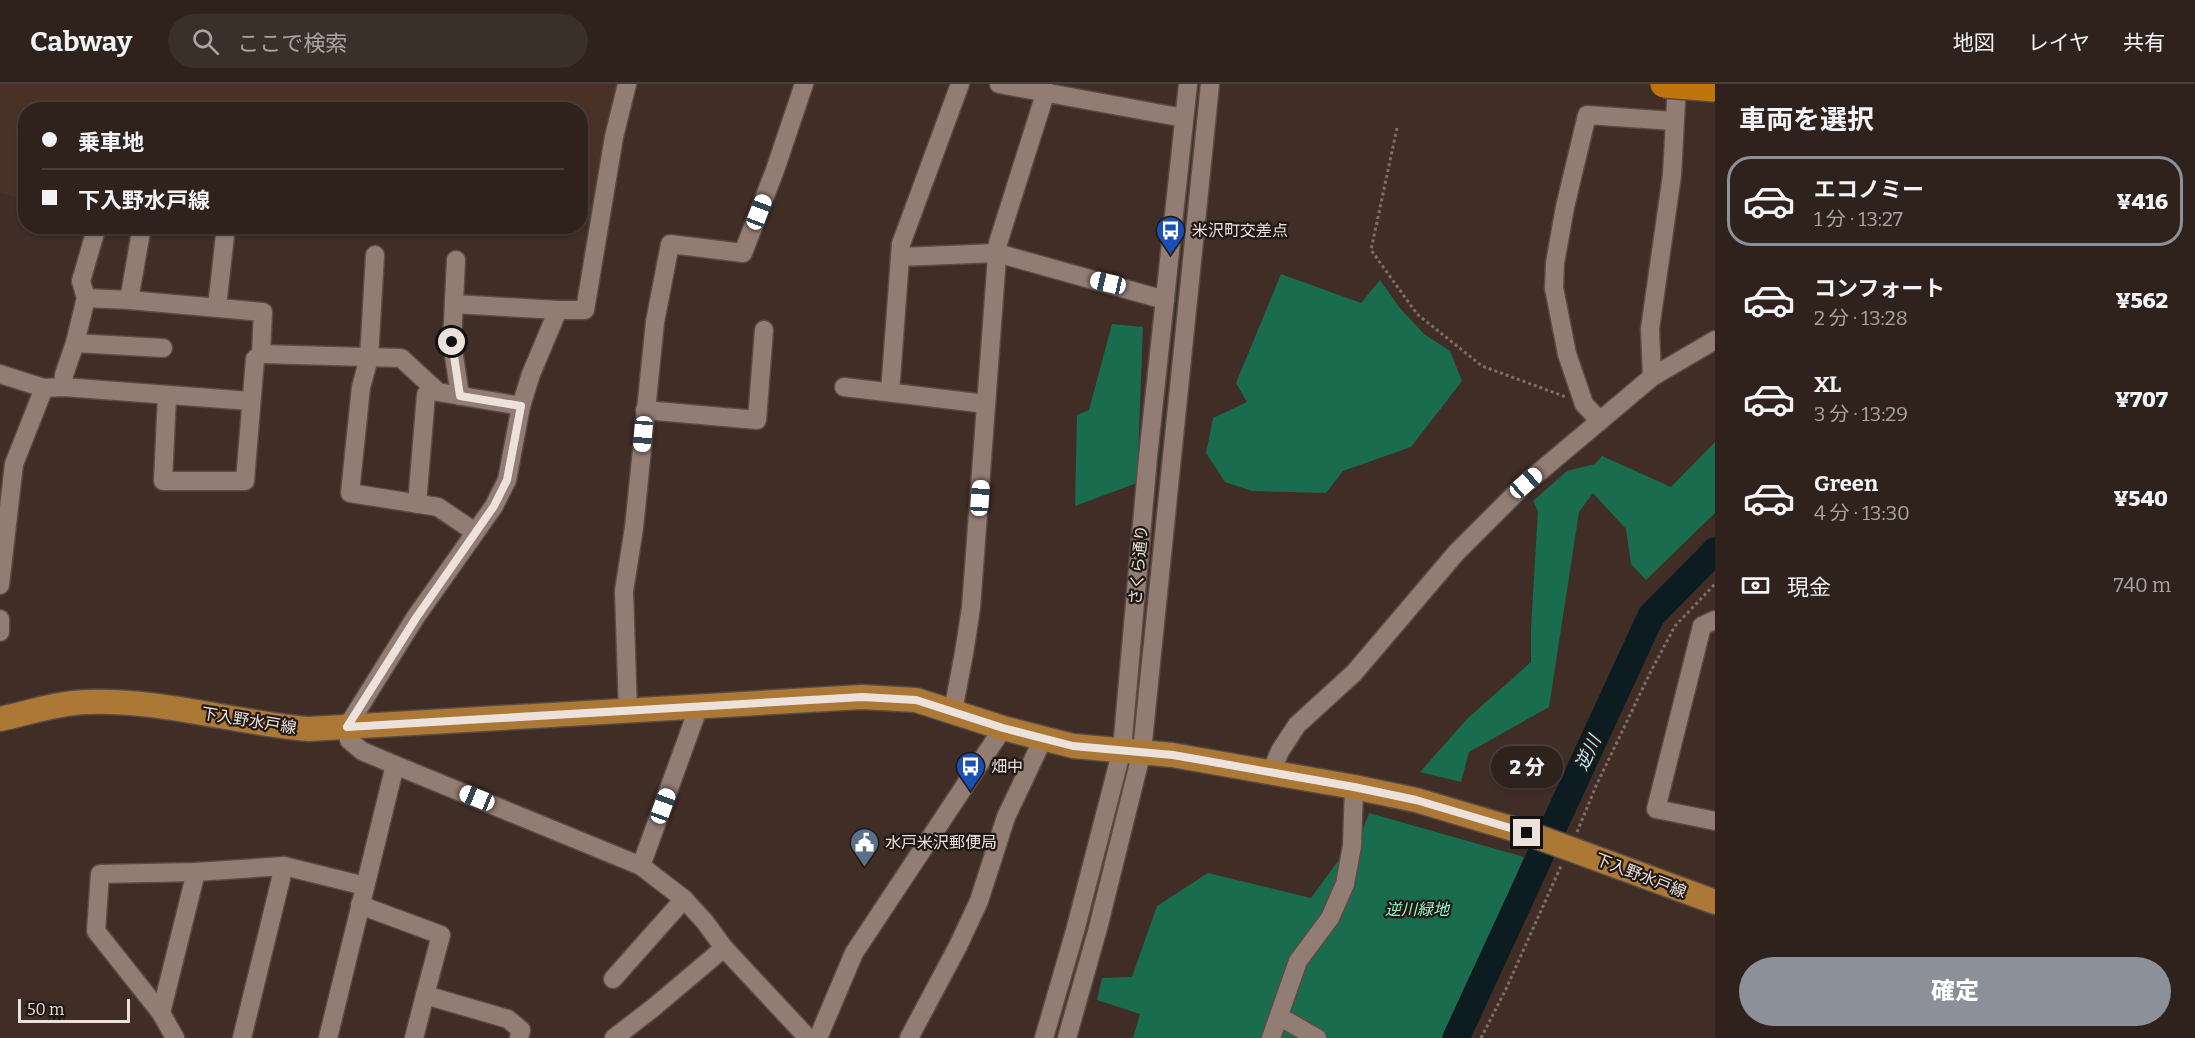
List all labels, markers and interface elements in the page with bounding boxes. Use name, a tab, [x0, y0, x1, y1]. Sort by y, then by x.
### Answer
search box	[168, 14, 588, 68]
text: Cabway	[30, 25, 132, 58]
icon: search	[189, 25, 222, 58]
text: ここで検索	[237, 30, 347, 57]
text: 地図	[1953, 30, 1995, 56]
text: レイヤ	[2028, 30, 2090, 56]
text: 共有	[2123, 30, 2165, 56]
text: 車両を選択	[1739, 104, 1874, 136]
text: 乗車地	[78, 129, 144, 156]
icon: car	[1742, 174, 1796, 228]
text: エコノミー	[1814, 176, 1924, 203]
text: 下入野水戸線	[78, 187, 210, 214]
text: ¥416	[2116, 188, 2168, 215]
car	[744, 192, 774, 232]
text: 1 分 · 13:27	[1814, 207, 1903, 231]
bus stop icon: 米沢町交差点	[1155, 214, 1187, 256]
place label: 米沢町交差点	[1192, 221, 1288, 240]
car	[1088, 270, 1128, 296]
icon: car	[1742, 273, 1796, 327]
text: コンフォート	[1814, 275, 1945, 302]
text: ¥562	[2116, 287, 2168, 314]
text: 2 分 · 13:28	[1814, 306, 1908, 330]
route start	[438, 328, 465, 355]
text: XL	[1814, 371, 1841, 398]
icon: car	[1742, 372, 1796, 426]
text: ¥707	[2115, 386, 2168, 413]
text: 3 分 · 13:29	[1814, 402, 1908, 426]
car	[632, 415, 654, 453]
car	[1507, 464, 1545, 502]
text: Green	[1814, 470, 1878, 497]
icon: car	[1742, 471, 1796, 525]
car	[970, 479, 990, 517]
text: ¥540	[2114, 485, 2168, 512]
text: 4 分 · 13:30	[1814, 501, 1910, 525]
street label: さくら通り	[1126, 524, 1151, 606]
icon: cash	[1739, 569, 1772, 602]
text: 740 m	[2114, 573, 2171, 597]
text: 現金	[1787, 574, 1831, 601]
street label: 下入野水戸線	[200, 704, 298, 737]
water label: 逆川	[1570, 730, 1606, 774]
callout: 2 分	[1491, 746, 1563, 788]
bus stop icon: 畑中	[954, 750, 986, 792]
text: 2 分	[1510, 755, 1544, 779]
place label: 畑中	[991, 757, 1023, 776]
car	[457, 783, 497, 813]
car	[648, 786, 678, 826]
route end	[1513, 819, 1540, 846]
public building icon: 水戸米沢郵便局	[848, 826, 880, 868]
place label: 水戸米沢郵便局	[885, 833, 997, 852]
street label: 下入野水戸線	[1593, 849, 1689, 902]
park label: 逆川緑地	[1385, 900, 1451, 919]
button: 確定	[1739, 957, 2171, 1026]
scale bar	[18, 996, 130, 1024]
text: 50 m	[27, 1000, 64, 1019]

